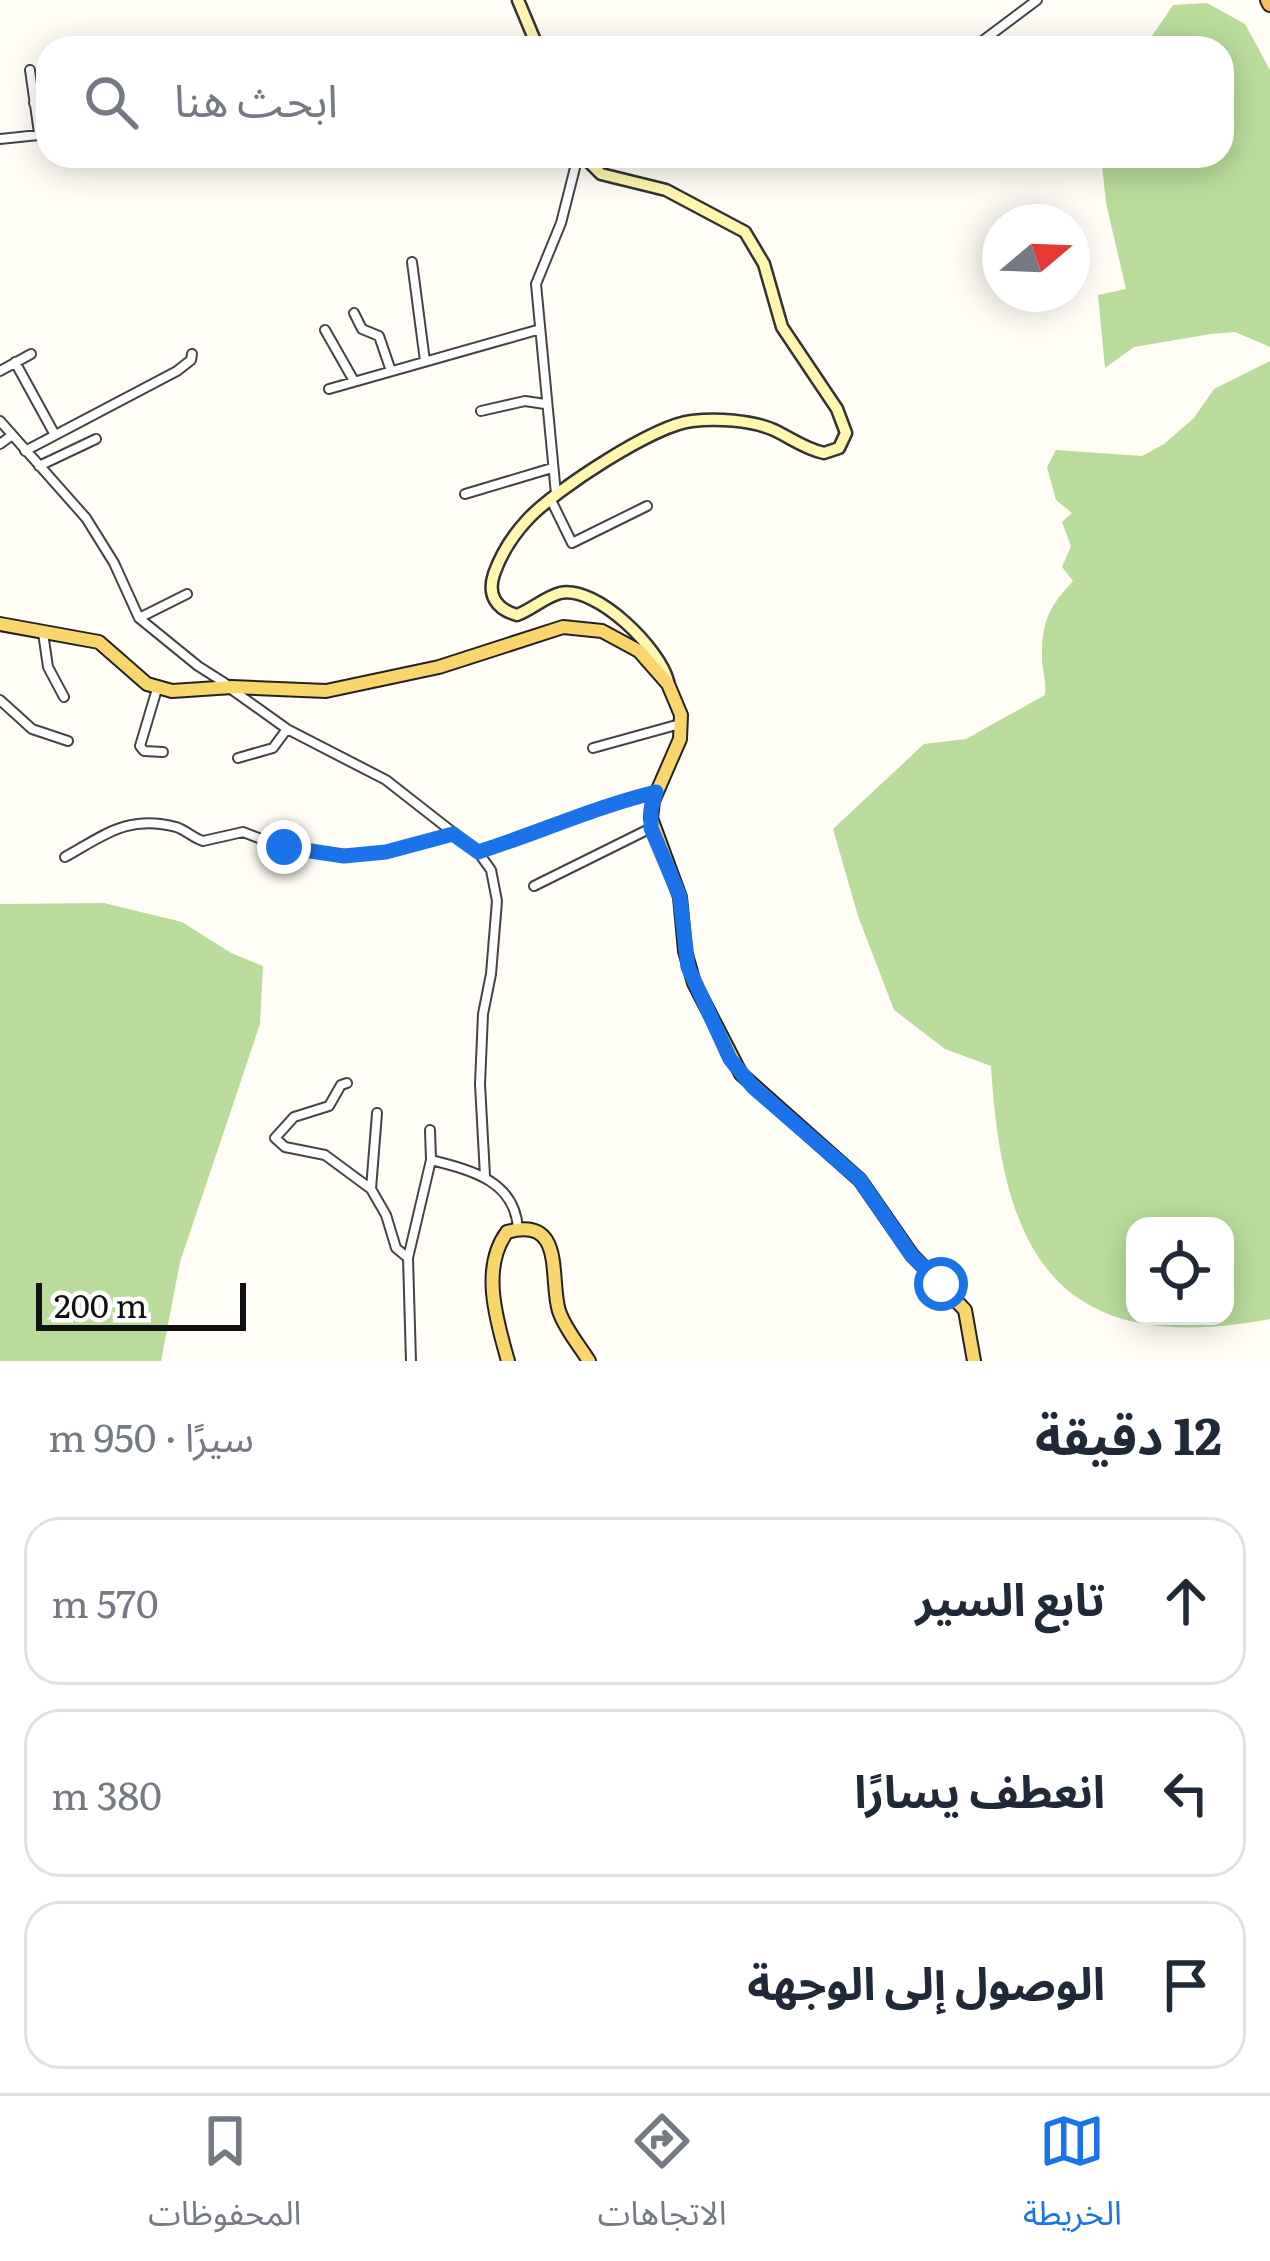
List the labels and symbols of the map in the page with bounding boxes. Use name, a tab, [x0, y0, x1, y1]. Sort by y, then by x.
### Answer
north arrow	[982, 204, 1090, 312]
route end	[257, 820, 311, 874]
route start	[914, 1257, 968, 1311]
scale bar	[36, 1277, 246, 1330]

